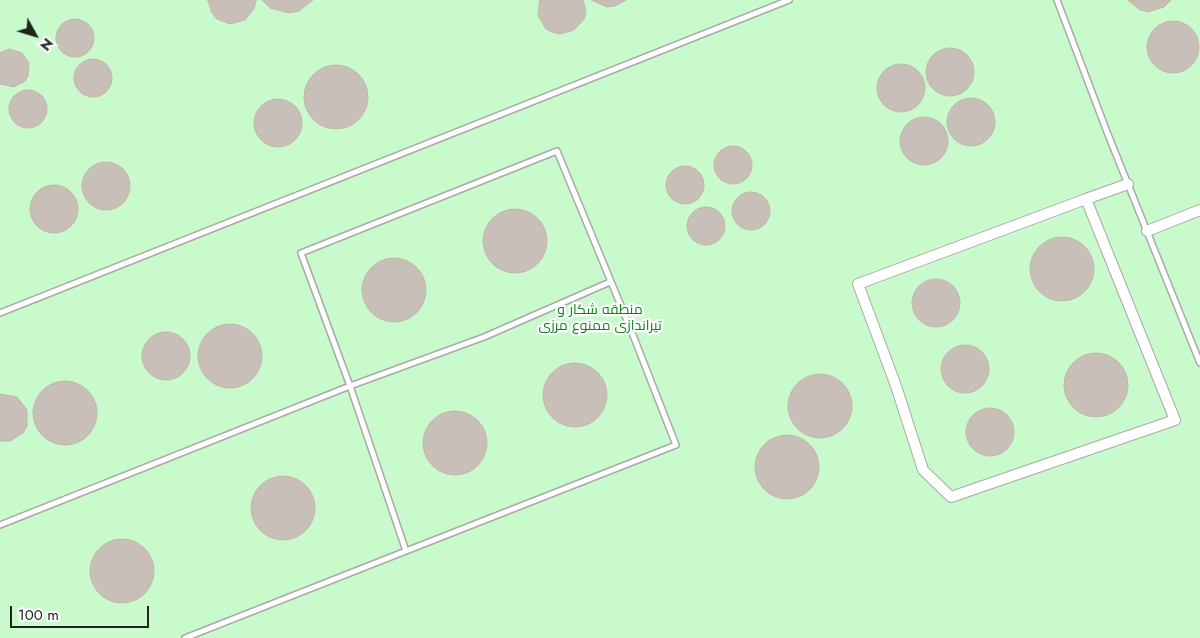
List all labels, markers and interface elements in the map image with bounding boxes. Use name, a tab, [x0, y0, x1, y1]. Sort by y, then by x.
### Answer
north arrow	[10, 10, 60, 60]
text: N	[35, 34, 58, 55]
park label: منطقه شکار و تیراندازی ممنوع مرزی	[538, 303, 662, 336]
scale bar	[12, 596, 151, 628]
text: 100 m	[18, 604, 59, 626]

